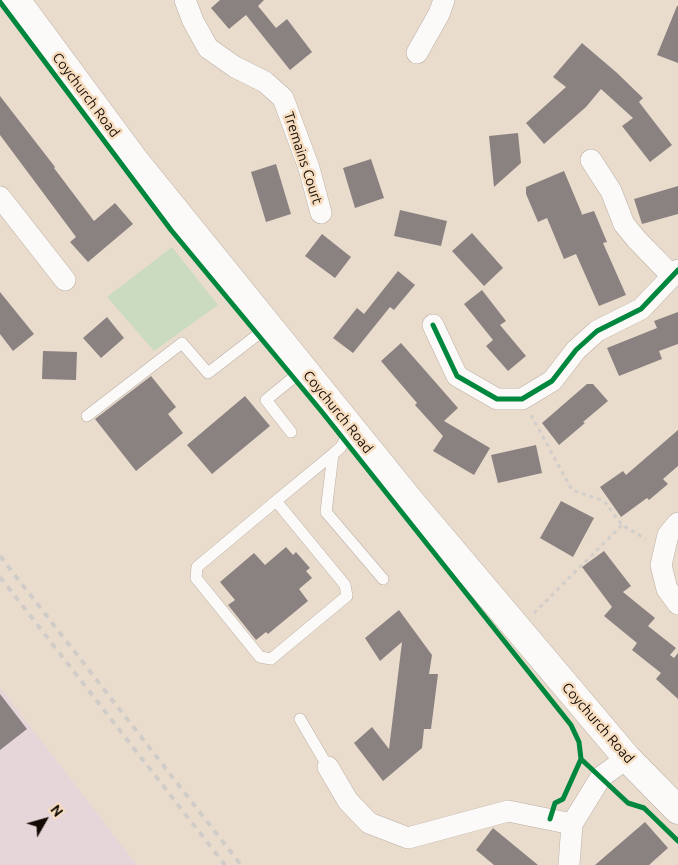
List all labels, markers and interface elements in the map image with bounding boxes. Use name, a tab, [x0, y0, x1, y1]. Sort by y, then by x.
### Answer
street label: Coychurch Road	[49, 50, 123, 140]
street label: Tremains Court	[280, 110, 326, 206]
street label: Coychurch Road	[300, 367, 376, 457]
street label: Coychurch Road	[558, 679, 638, 767]
north arrow	[20, 795, 70, 845]
text: N	[47, 802, 66, 820]

